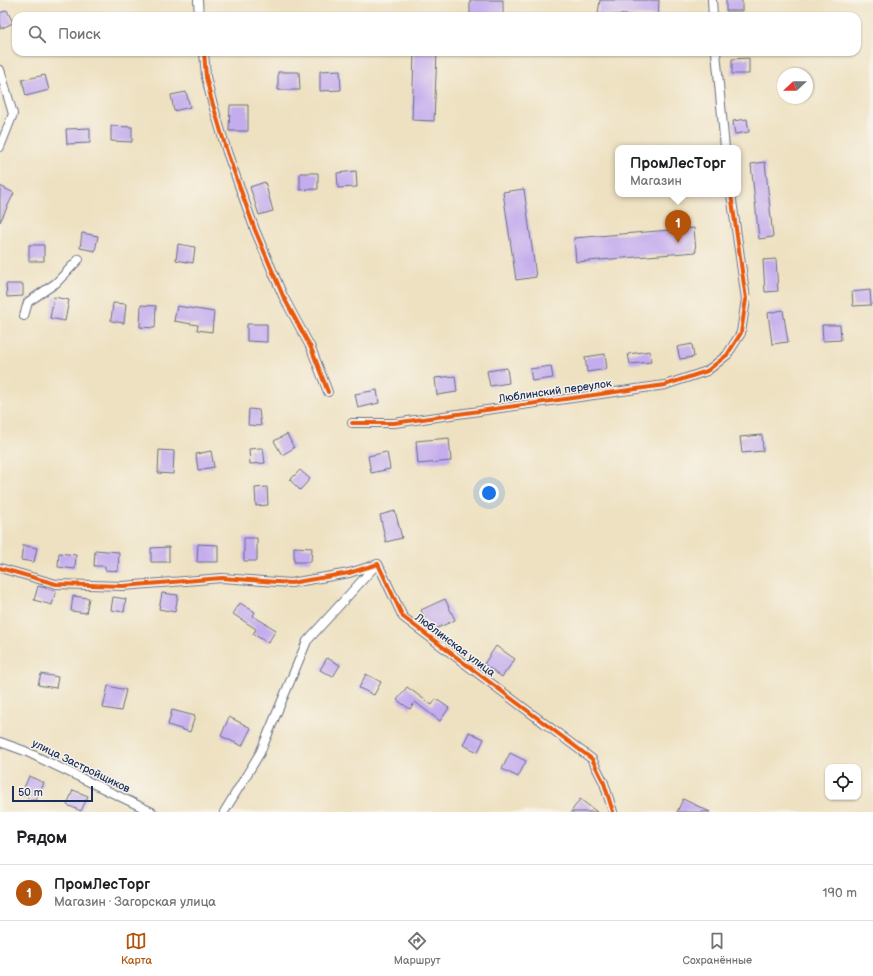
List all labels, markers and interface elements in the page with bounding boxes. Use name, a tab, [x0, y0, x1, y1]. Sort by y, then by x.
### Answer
search box	[12, 12, 861, 56]
icon: search	[26, 23, 48, 45]
text: Поиск	[58, 25, 101, 44]
north arrow	[777, 68, 813, 104]
popup	[615, 145, 741, 197]
text: ПромЛесТорг	[630, 154, 726, 173]
text: Магазин	[630, 173, 682, 189]
pin: 1	[665, 210, 691, 243]
street label: Люблинский переулок	[497, 377, 613, 406]
your location	[479, 483, 499, 503]
street label: Люблинская улица	[412, 610, 498, 680]
street label: улица Застройщиков	[30, 737, 132, 795]
map controls	[825, 764, 861, 800]
button: locate	[825, 764, 861, 800]
scale bar	[12, 784, 93, 803]
text: 50 m	[18, 786, 43, 799]
text: Рядом	[16, 828, 67, 848]
text: ПромЛесТорг	[54, 875, 150, 894]
text: 1	[26, 885, 32, 901]
text: 190 m	[823, 885, 857, 901]
text: Магазин · Загорская улица	[54, 894, 216, 910]
tab: Карта	[121, 930, 152, 967]
tab: Маршрут	[394, 930, 441, 967]
tab: Сохранённые	[683, 930, 752, 967]

